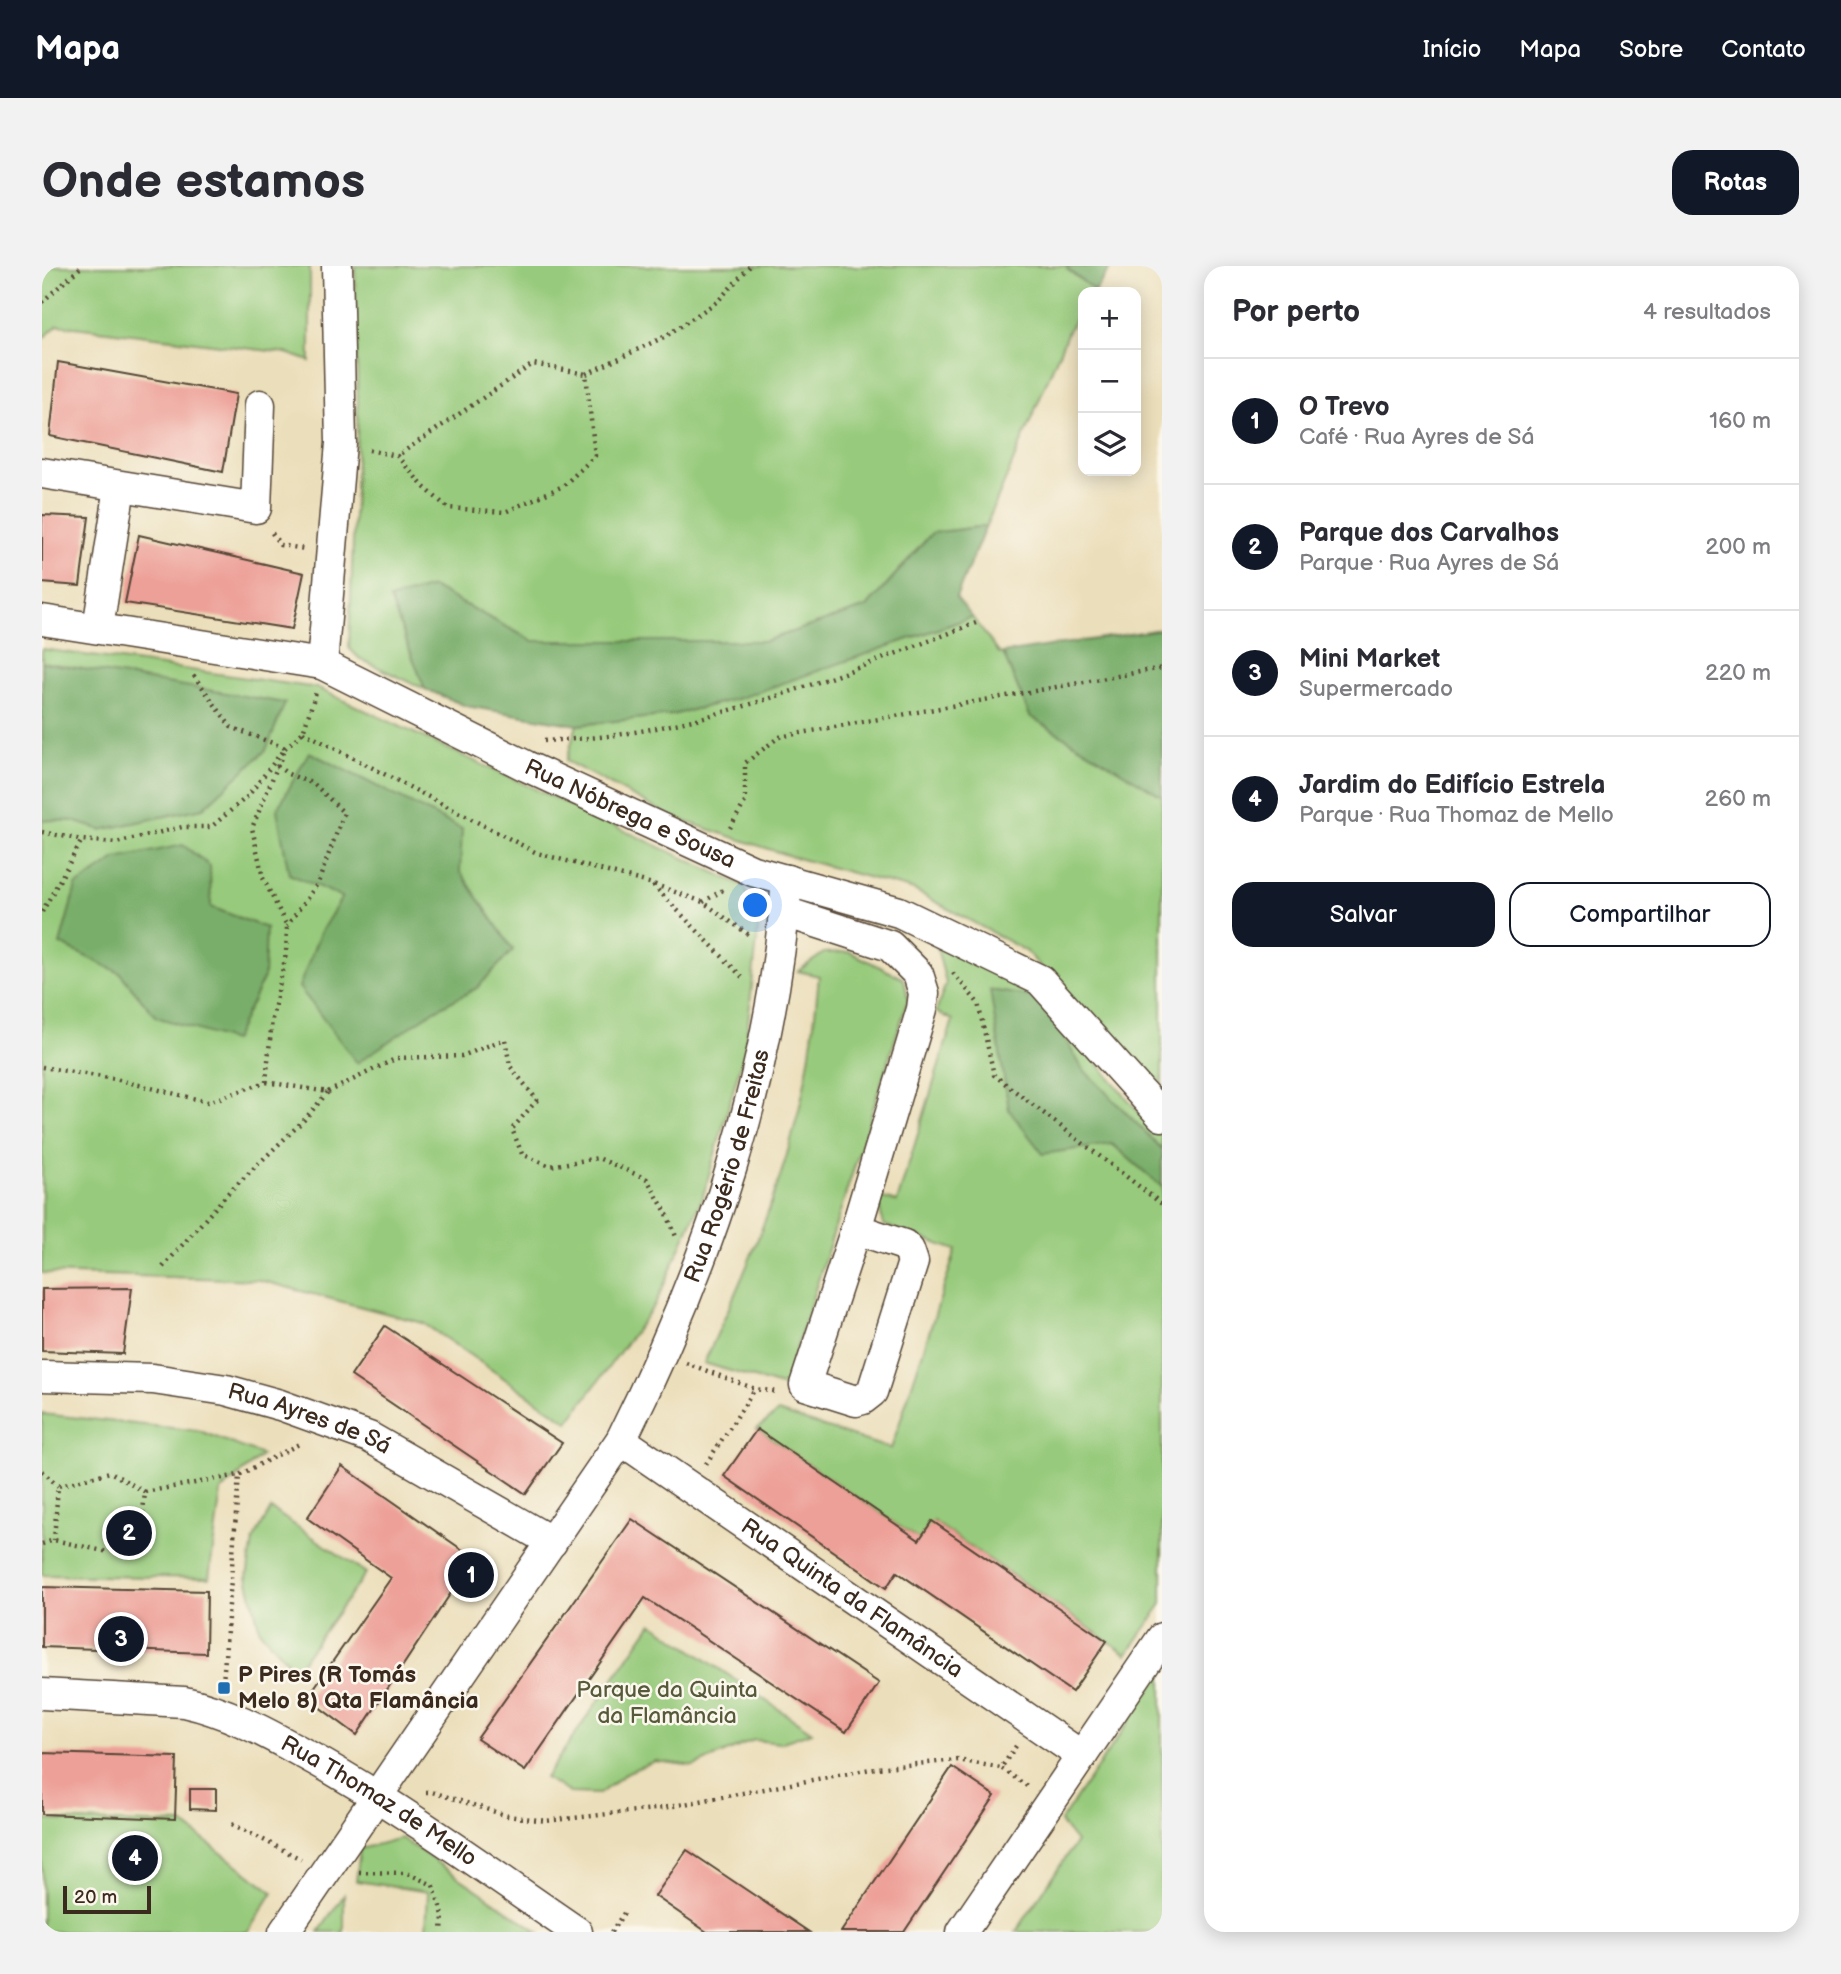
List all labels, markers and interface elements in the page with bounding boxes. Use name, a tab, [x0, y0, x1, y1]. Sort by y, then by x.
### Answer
text: Mapa	[35, 29, 120, 69]
text: Início	[1423, 35, 1481, 64]
text: Mapa	[1519, 35, 1581, 64]
text: Sobre	[1619, 35, 1683, 64]
text: Contato	[1721, 35, 1806, 64]
button: Rotas	[1672, 150, 1799, 215]
text: Onde estamos	[42, 153, 365, 212]
map controls	[1078, 287, 1141, 476]
button: +	[1078, 287, 1141, 350]
text: Por perto	[1232, 294, 1360, 330]
text: 4 resultados	[1643, 298, 1771, 326]
button: −	[1078, 350, 1141, 413]
text: O Trevo	[1299, 392, 1390, 423]
text: 1	[1250, 407, 1260, 435]
text: 160 m	[1709, 407, 1771, 435]
button: layers	[1078, 413, 1141, 476]
text: Café · Rua Ayres de Sá	[1299, 423, 1535, 451]
text: Parque dos Carvalhos	[1299, 518, 1559, 549]
text: 2	[1248, 533, 1262, 561]
text: 200 m	[1705, 533, 1771, 561]
text: Parque · Rua Ayres de Sá	[1299, 549, 1559, 577]
text: Mini Market	[1299, 644, 1440, 675]
text: 3	[1248, 659, 1262, 687]
text: 220 m	[1705, 659, 1771, 687]
text: Supermercado	[1299, 675, 1453, 703]
street label: Rua Nóbrega e Sousa	[520, 753, 740, 875]
text: Jardim do Edifício Estrela	[1299, 770, 1606, 801]
text: 4	[1248, 785, 1262, 813]
text: 260 m	[1705, 785, 1771, 813]
text: Parque · Rua Thomaz de Mello	[1299, 801, 1614, 829]
button: Salvar	[1232, 882, 1495, 947]
button: Compartilhar	[1509, 882, 1771, 947]
your location	[738, 888, 772, 922]
street label: Rua Rogério de Freitas	[679, 1047, 776, 1287]
street label: Rua Ayres de Sá	[225, 1377, 396, 1461]
pin: 2	[106, 1507, 152, 1559]
street label: Rua Quinta da Flamância	[736, 1512, 968, 1684]
pin: 1	[448, 1549, 494, 1601]
pin: 3	[98, 1613, 144, 1665]
place label: P Pires (R Tomás Melo 8) Qta Flamância	[238, 1661, 479, 1715]
park label: Parque da Quinta da Flamância	[576, 1676, 758, 1730]
marker: P Pires (R Tomás Melo 8) Qta Flamância	[216, 1680, 232, 1696]
street label: Rua Thomaz de Mello	[276, 1730, 482, 1873]
pin: 4	[112, 1832, 158, 1884]
scale bar	[63, 1883, 150, 1915]
text: 20 m	[74, 1886, 117, 1909]

